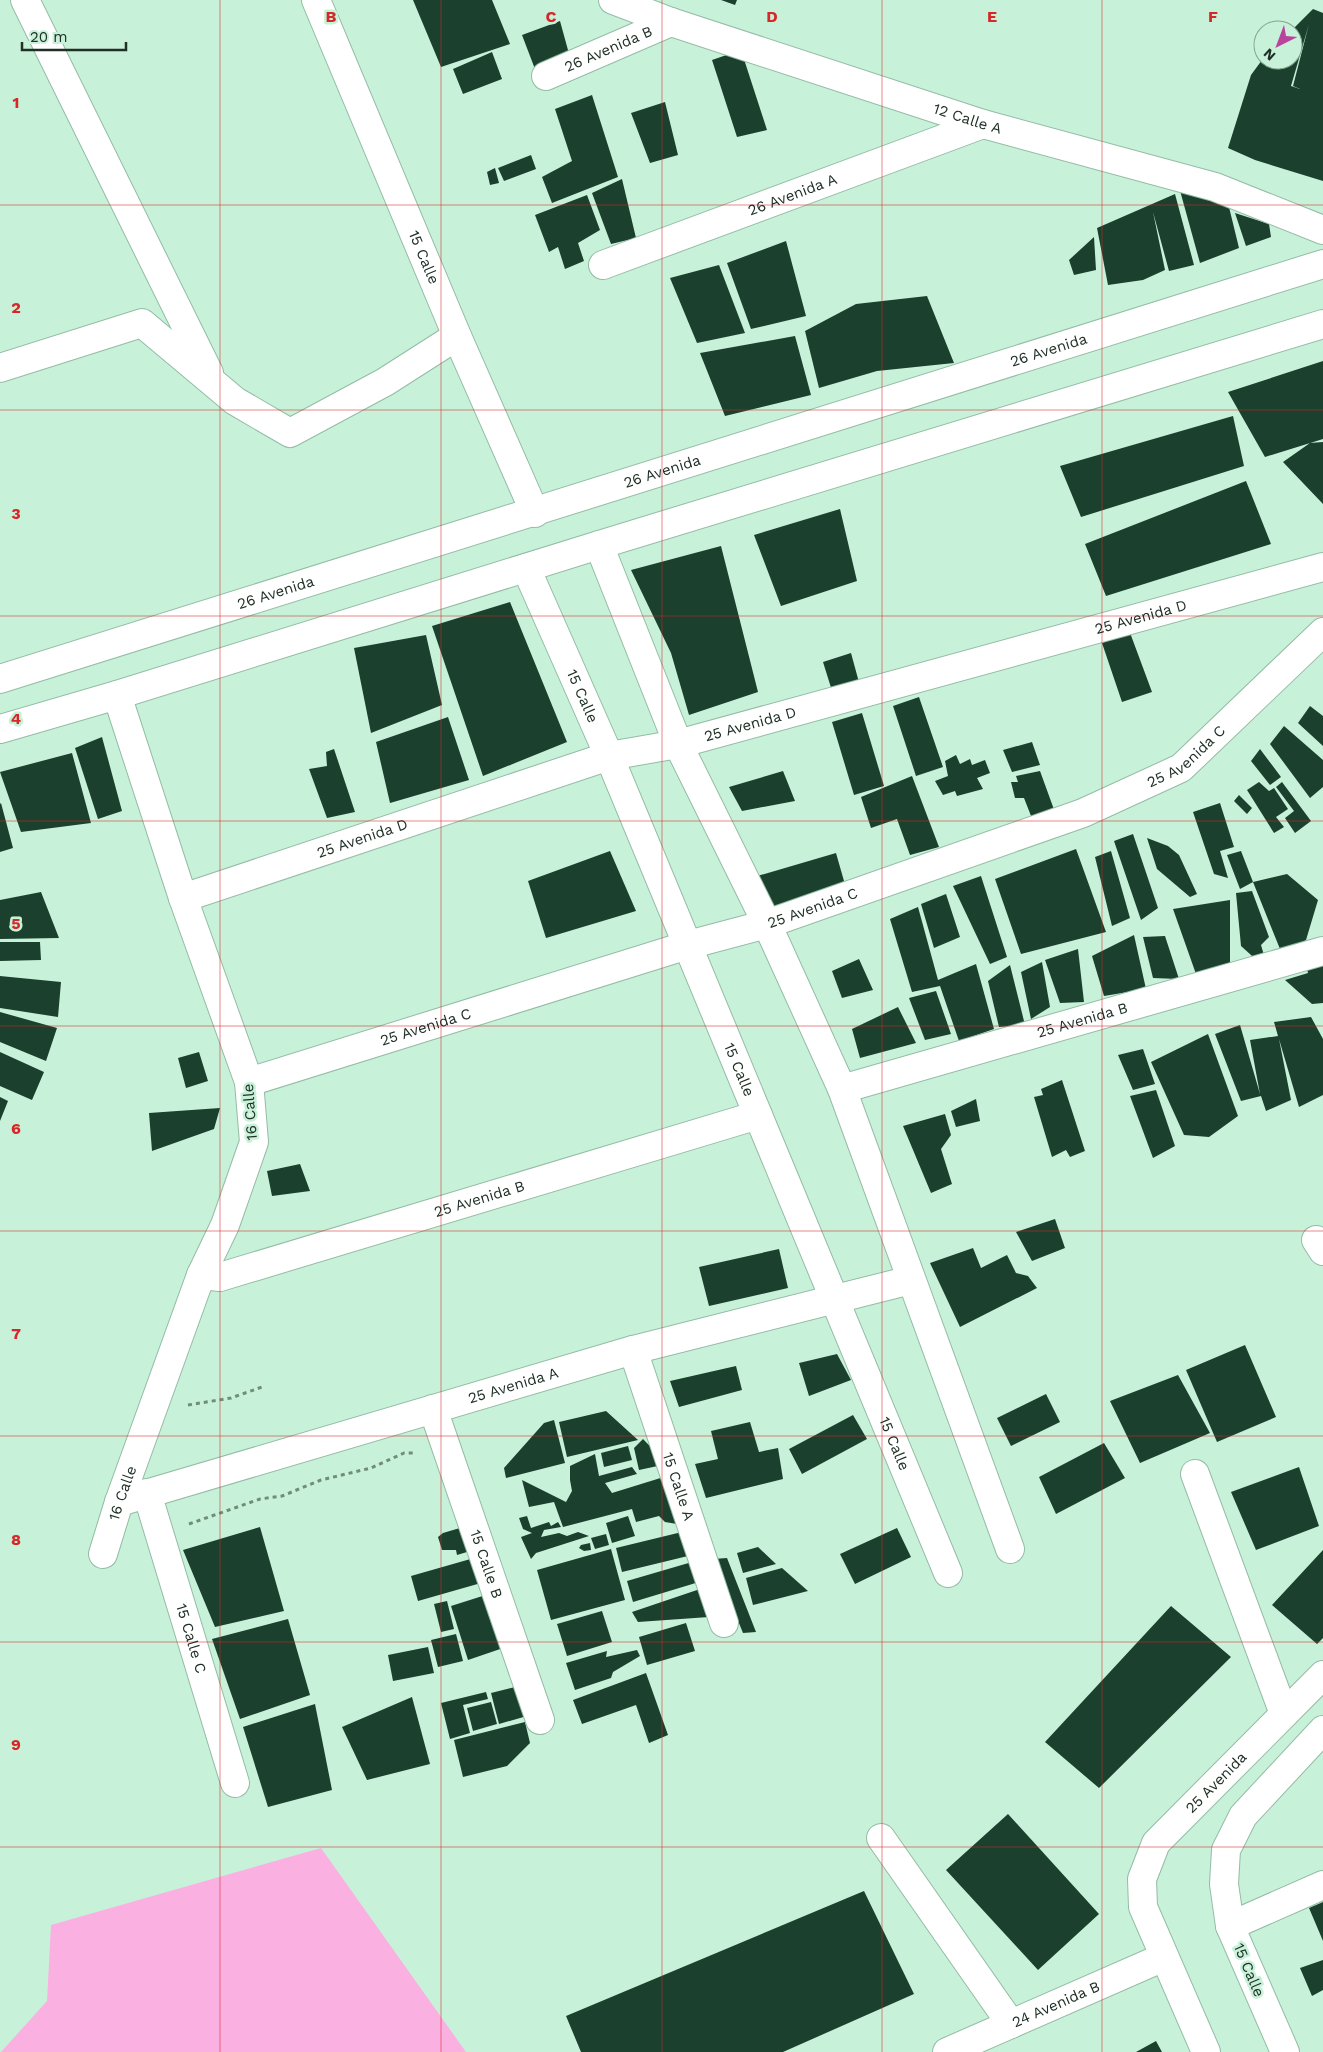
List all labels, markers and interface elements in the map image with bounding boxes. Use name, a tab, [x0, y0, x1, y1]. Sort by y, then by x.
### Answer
text: B	[326, 7, 337, 26]
text: C	[546, 7, 557, 26]
text: D	[766, 7, 778, 26]
text: E	[987, 7, 997, 26]
text: F	[1208, 7, 1218, 26]
scale bar	[22, 20, 126, 52]
north arrow	[1253, 20, 1303, 70]
street label: 26 Avenida B	[562, 22, 655, 76]
text: 20 m	[30, 28, 68, 46]
text: N	[1260, 45, 1279, 64]
text: 1	[13, 93, 19, 112]
street label: 12 Calle A	[931, 99, 1004, 138]
street label: 26 Avenida A	[745, 170, 839, 219]
street label: 15 Calle	[405, 228, 443, 287]
text: 2	[11, 298, 21, 317]
street label: 26 Avenida	[1008, 329, 1090, 371]
street label: 26 Avenida	[622, 451, 703, 492]
text: 3	[11, 504, 21, 523]
street label: 26 Avenida	[235, 572, 317, 613]
street label: 25 Avenida D	[1093, 596, 1189, 638]
street label: 15 Calle	[563, 667, 602, 725]
street label: 25 Avenida D	[702, 703, 798, 745]
text: 4	[11, 709, 21, 728]
street label: 25 Avenida C	[1144, 722, 1229, 791]
street label: 25 Avenida D	[315, 815, 410, 862]
street label: 25 Avenida C	[765, 884, 860, 932]
text: 5	[11, 914, 21, 933]
street label: 25 Avenida B	[1035, 998, 1130, 1042]
street label: 25 Avenida C	[378, 1004, 473, 1050]
street label: 15 Calle	[720, 1040, 758, 1099]
street label: 16 Calle	[239, 1083, 261, 1141]
text: 6	[11, 1119, 21, 1138]
street label: 25 Avenida B	[432, 1177, 527, 1221]
text: 7	[11, 1324, 21, 1343]
street label: 25 Avenida A	[466, 1364, 560, 1407]
street label: 15 Calle	[875, 1414, 913, 1473]
street label: 15 Calle A	[659, 1450, 698, 1523]
street label: 16 Calle	[105, 1463, 140, 1523]
street label: 15 Calle B	[466, 1527, 506, 1601]
text: 8	[11, 1530, 21, 1549]
street label: 15 Calle C	[172, 1601, 210, 1675]
text: 9	[11, 1735, 21, 1754]
street label: 25 Avenida	[1182, 1748, 1251, 1817]
street label: 15 Calle	[1230, 1941, 1268, 1999]
street label: 24 Avenida B	[1010, 1977, 1103, 2031]

